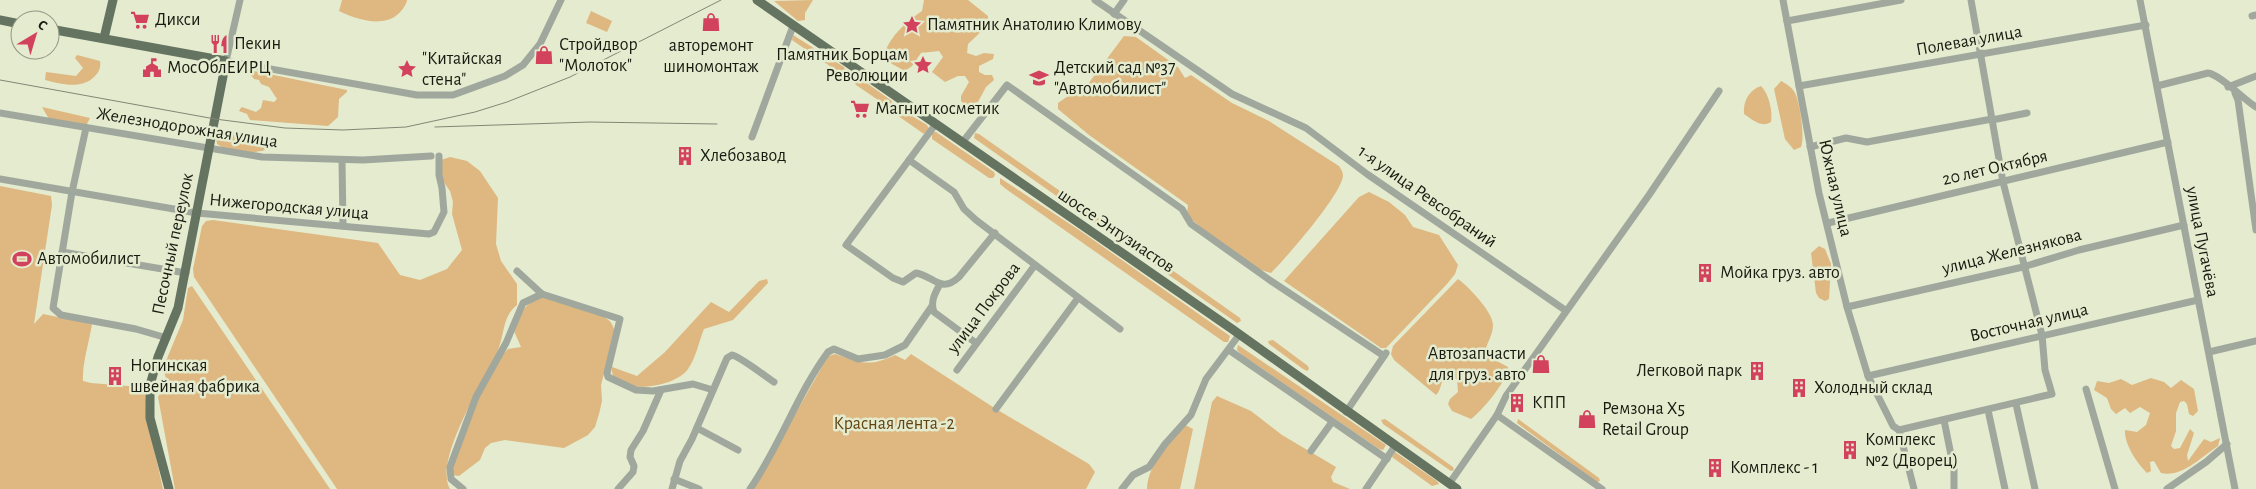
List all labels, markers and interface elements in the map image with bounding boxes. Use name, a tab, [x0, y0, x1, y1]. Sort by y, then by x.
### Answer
supermarket icon: Дикси	[129, 9, 151, 31]
north arrow	[10, 10, 60, 60]
place label: Дикси	[155, 11, 201, 29]
shop icon: авторемонт шиномонтаж	[700, 11, 722, 33]
place icon: Памятник Анатолию Климову	[901, 14, 923, 36]
place label: Памятник Анатолию Климову	[927, 16, 1142, 34]
text: С	[35, 18, 50, 34]
street label: Полевая улица	[1915, 23, 2023, 59]
restaurant icon: Пекин	[208, 33, 230, 55]
place label: Пекин	[234, 35, 281, 53]
place label: Стройдвор "Молоток"	[559, 36, 638, 75]
place label: авторемонт шиномонтаж	[663, 37, 759, 76]
shop icon: Стройдвор "Молоток"	[533, 44, 555, 66]
place label: Памятник Борцам Революции	[776, 46, 908, 85]
place label: "Китайская стена"	[422, 50, 502, 89]
place icon: Памятник Борцам Революции	[912, 54, 934, 76]
public building icon: МосОблЕИРЦ	[141, 57, 163, 79]
place label: МосОблЕИРЦ	[167, 58, 271, 77]
place icon: "Китайская стена"	[396, 58, 418, 80]
place label: Детский сад №37 "Автомобилист"	[1054, 59, 1176, 98]
school or university icon: Детский сад №37 "Автомобилист"	[1028, 67, 1050, 89]
supermarket icon: Магнит косметик	[849, 98, 871, 120]
place label: Магнит косметик	[875, 100, 1000, 118]
street label: Железнодорожная улица	[95, 105, 279, 151]
street label: Южная улица	[1815, 138, 1855, 238]
street label: 1-я улица Ревсобраний	[1354, 142, 1500, 252]
building icon: Хлебозавод	[674, 145, 696, 167]
place label: Хлебозавод	[700, 146, 786, 165]
street label: 20 лет Октября	[1940, 146, 2049, 189]
street label: Песочный переулок	[149, 171, 197, 316]
street label: улица Пугачёва	[2182, 184, 2222, 299]
street label: шоссе Энтузиастов	[1054, 185, 1178, 277]
street label: Нижегородская улица	[208, 191, 370, 223]
street label: улица Железнякова	[1940, 226, 2084, 278]
sports icon: Автомобилист	[11, 248, 33, 270]
place label: Автомобилист	[37, 249, 141, 268]
street label: улица Покрова	[944, 259, 1024, 358]
building icon: Мойка груз. авто	[1694, 262, 1716, 284]
place label: Мойка груз. авто	[1720, 264, 1840, 282]
street label: Восточная улица	[1968, 301, 2090, 345]
place label: Автозапчасти для груз. авто	[1428, 345, 1526, 384]
shop icon: Автозапчасти для груз. авто	[1530, 353, 1552, 375]
place label: Ногинская швейная фабрика	[130, 357, 260, 396]
building icon: Легковой парк	[1746, 360, 1768, 382]
place label: Легковой парк	[1636, 362, 1743, 380]
building icon: Ногинская швейная фабрика	[104, 365, 126, 387]
building icon: Холодный склад	[1788, 377, 1810, 399]
place label: Холодный склад	[1814, 379, 1933, 397]
building icon: КПП	[1506, 392, 1528, 414]
place label: КПП	[1532, 394, 1566, 412]
place label: Ремзона X5 Retail Group	[1602, 400, 1689, 439]
shop icon: Ремзона X5 Retail Group	[1576, 408, 1598, 430]
park label: Красная лента -2	[833, 415, 955, 433]
place label: Комплекс №2 (Дворец)	[1865, 431, 1958, 470]
building icon: Комплекс №2 (Дворец)	[1839, 439, 1861, 461]
building icon: Комплекс - 1	[1704, 457, 1726, 479]
place label: Комплекс - 1	[1730, 459, 1818, 477]

